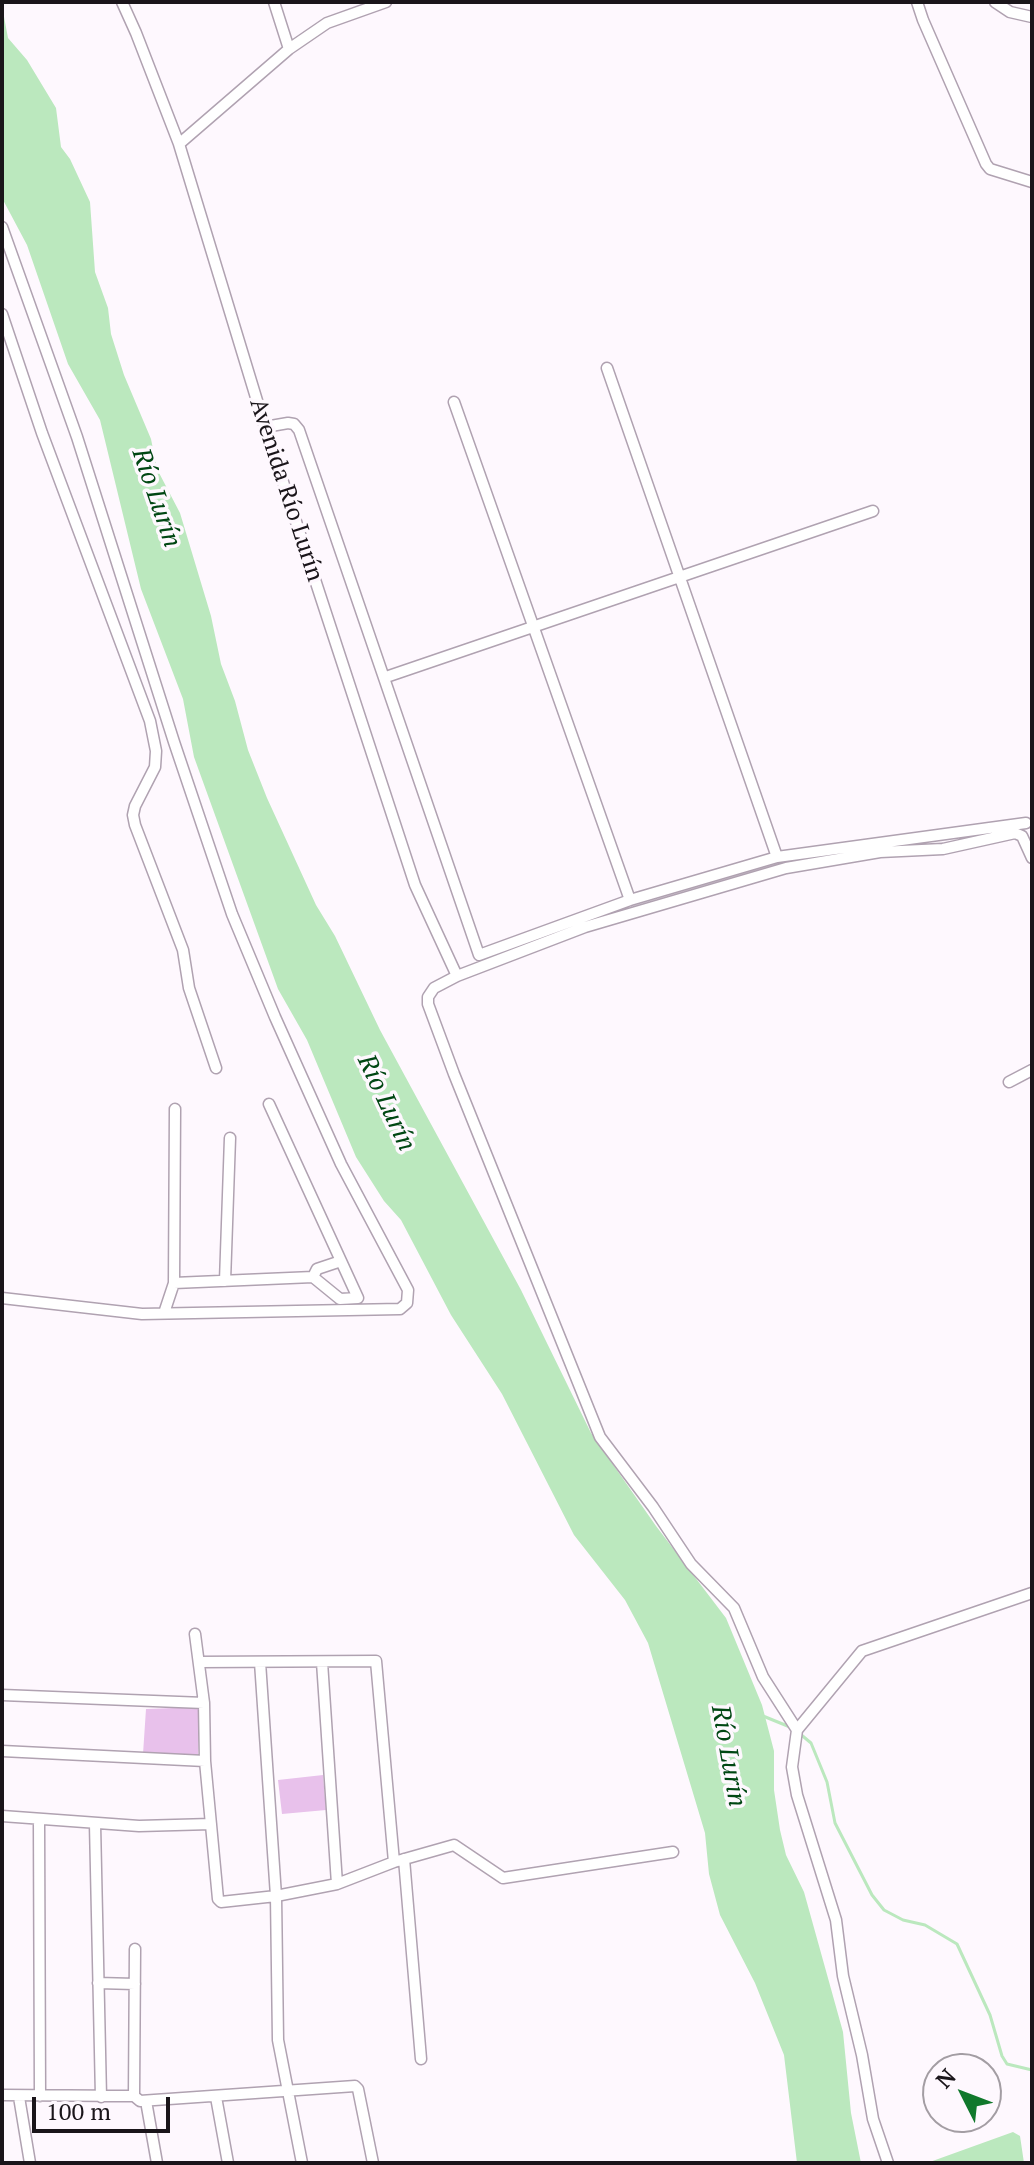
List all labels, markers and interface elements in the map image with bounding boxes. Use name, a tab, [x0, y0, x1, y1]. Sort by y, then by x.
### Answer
street label: Avenida Río Lurín	[243, 395, 329, 585]
water label: Río Lurín	[125, 444, 187, 552]
water label: Río Lurín	[350, 1050, 422, 1156]
water label: Río Lurín	[704, 1703, 752, 1809]
north arrow	[922, 2053, 1002, 2133]
text: N	[929, 2062, 962, 2094]
scale bar	[36, 2081, 174, 2131]
text: 100 m	[46, 2095, 111, 2127]

